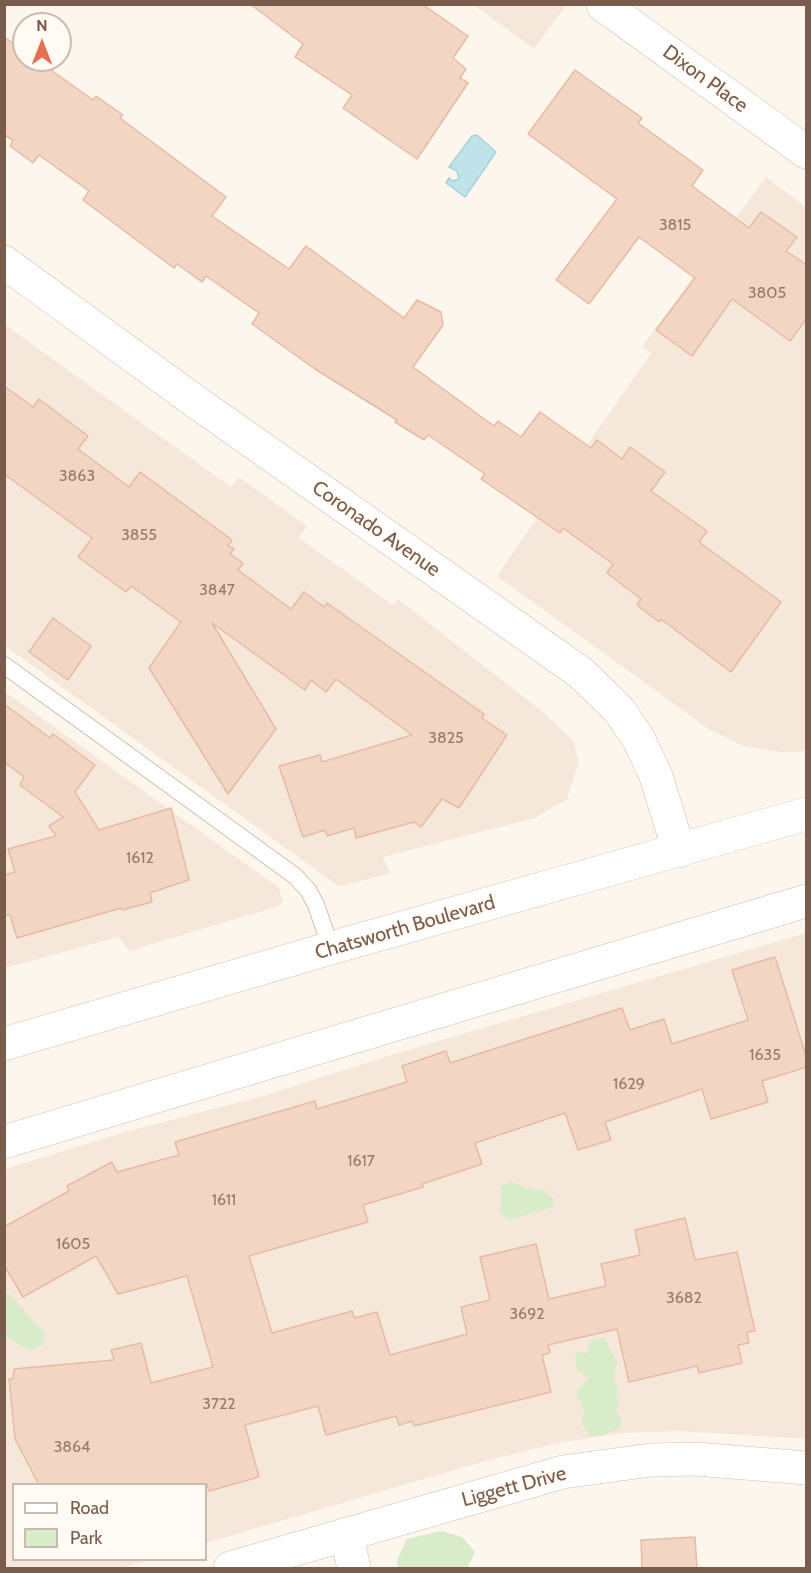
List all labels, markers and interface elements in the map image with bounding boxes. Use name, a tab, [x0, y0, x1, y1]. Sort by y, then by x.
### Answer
north arrow	[12, 12, 72, 72]
text: N	[36, 16, 48, 35]
street label: Dixon Place	[658, 40, 752, 118]
house number: 3815	[659, 215, 691, 235]
house number: 3805	[748, 283, 786, 303]
house number: 3863	[59, 466, 95, 486]
street label: Coronado Avenue	[307, 476, 445, 582]
house number: 3855	[121, 525, 157, 545]
house number: 3847	[199, 580, 235, 600]
house number: 3825	[428, 728, 464, 748]
house number: 1612	[126, 848, 154, 868]
street label: Chatsworth Boulevard	[312, 891, 498, 965]
house number: 1635	[749, 1045, 781, 1065]
house number: 1629	[613, 1074, 645, 1094]
house number: 1617	[347, 1151, 375, 1171]
house number: 1611	[212, 1190, 236, 1210]
house number: 1605	[56, 1234, 90, 1254]
house number: 3682	[666, 1288, 702, 1308]
house number: 3692	[509, 1304, 545, 1324]
house number: 3722	[202, 1394, 236, 1414]
house number: 3864	[54, 1437, 90, 1457]
street label: Liggett Drive	[459, 1462, 569, 1512]
legend	[12, 1483, 207, 1561]
text: Road	[70, 1497, 109, 1519]
text: Park	[70, 1527, 102, 1549]

